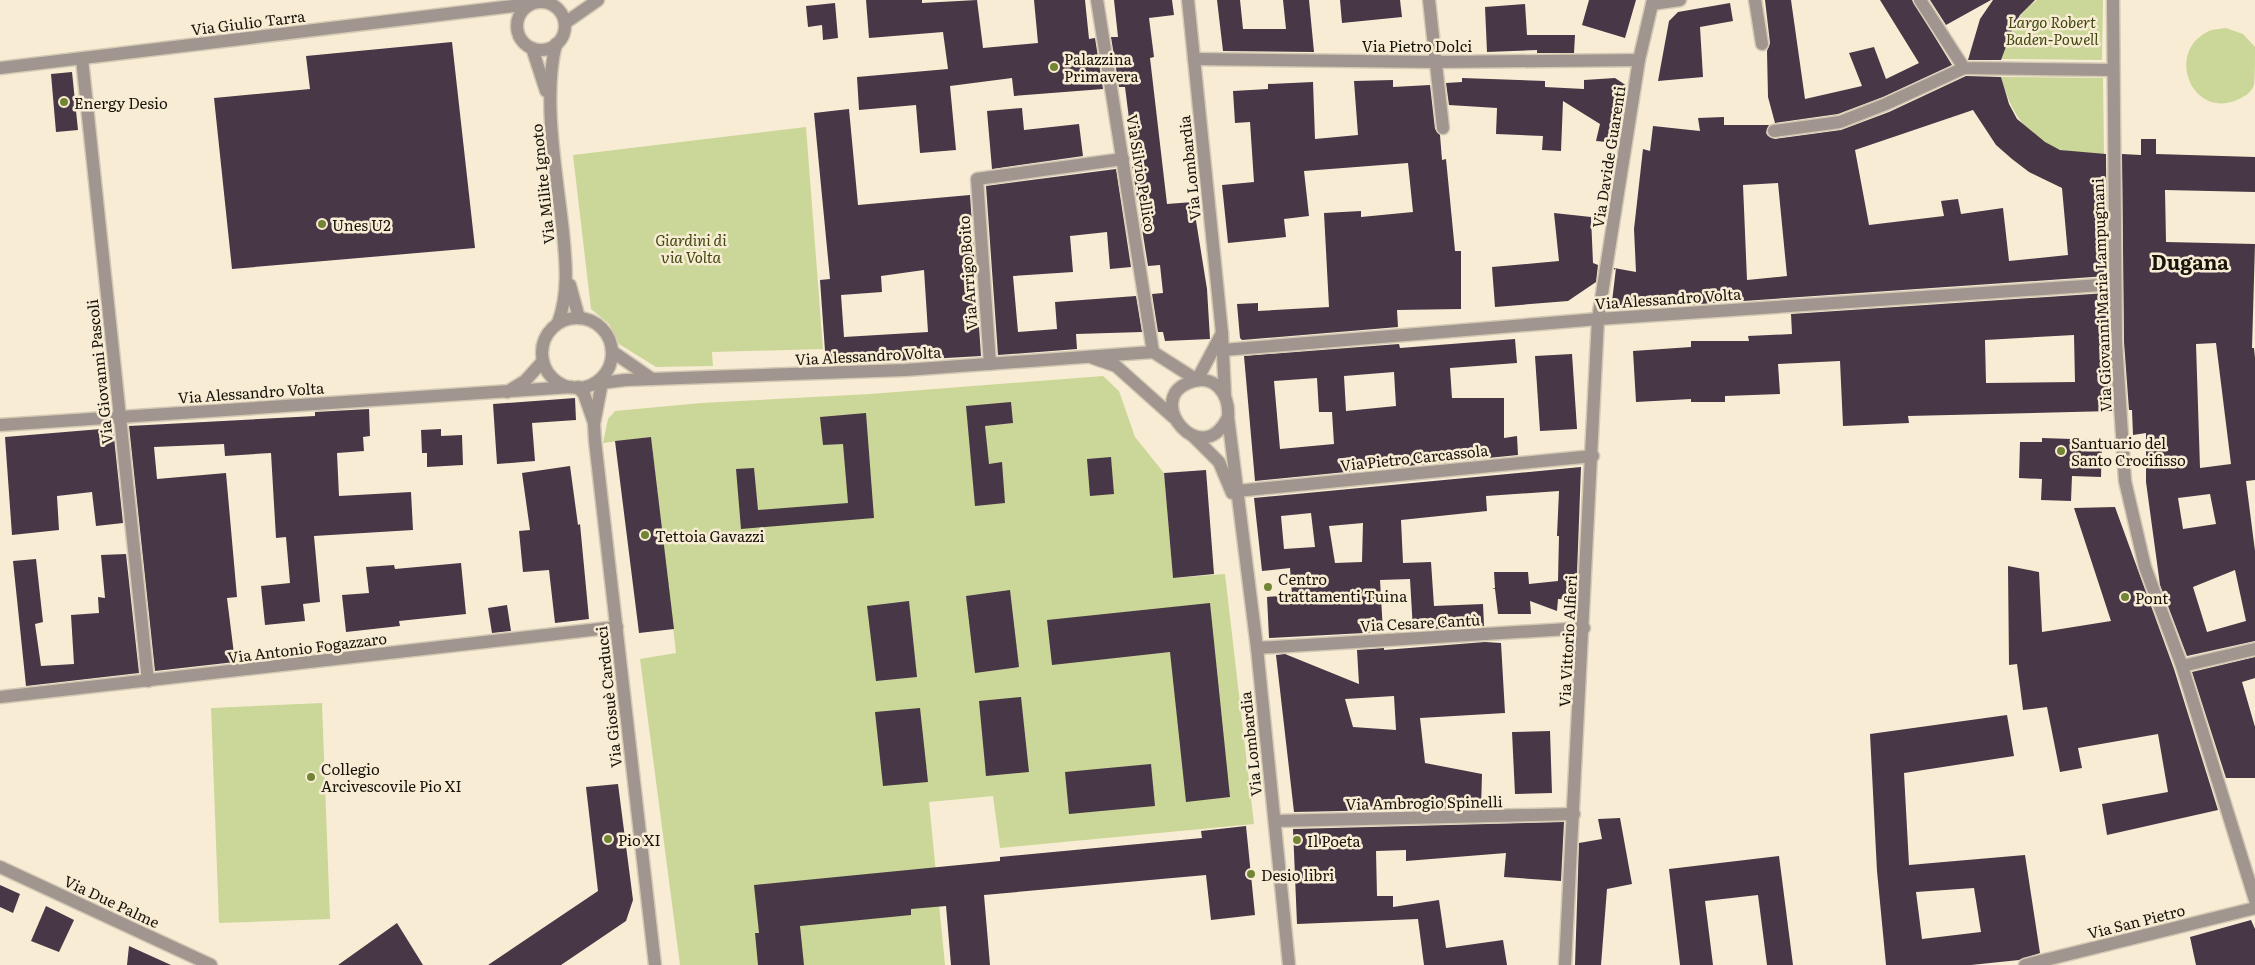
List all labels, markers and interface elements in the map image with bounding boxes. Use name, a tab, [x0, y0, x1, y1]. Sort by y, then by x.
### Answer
street label: Via Giulio Tarra	[190, 3, 307, 40]
park label: Largo Robert Baden-Powell	[2005, 10, 2099, 50]
street label: Via Pietro Dolci	[1362, 34, 1472, 57]
place label: Palazzina Primavera	[1064, 47, 1139, 87]
marker: Palazzina Primavera	[1048, 61, 1060, 73]
street label: Via Davide Guarenti	[1585, 84, 1631, 230]
place label: Energy Desio	[74, 91, 168, 114]
marker: Energy Desio	[58, 96, 70, 108]
street label: Via Silvio Pellico	[1121, 112, 1163, 234]
street label: Via Lombardia	[1172, 113, 1206, 222]
street label: Via Milite Ignoto	[524, 122, 560, 245]
street label: Via Giovanni Maria Lampugnani	[2085, 178, 2117, 412]
place label: Unes U2	[332, 213, 391, 236]
street label: Via Arrigo Boito	[952, 215, 982, 331]
marker: Unes U2	[316, 218, 328, 230]
park label: Giardini di via Volta	[655, 228, 727, 268]
district label: Dugana	[2151, 246, 2229, 276]
street label: Via Alessandro Volta	[1594, 281, 1743, 315]
street label: Via Giovanni Pascoli	[80, 298, 118, 446]
street label: Via Alessandro Volta	[794, 340, 943, 370]
street label: Via Alessandro Volta	[177, 375, 326, 409]
place label: Santuario del Santo Crocifisso	[2071, 431, 2186, 471]
street label: Via Pietro Carcassola	[1339, 438, 1490, 476]
marker: Santuario del Santo Crocifisso	[2055, 445, 2067, 457]
place label: Tettoia Gavazzi	[655, 524, 765, 547]
marker: Tettoia Gavazzi	[639, 529, 651, 541]
place label: Centro trattamenti Tuina	[1278, 567, 1408, 607]
street label: Via Vittorio Alfieri	[1552, 574, 1582, 708]
marker: Centro trattamenti Tuina	[1262, 581, 1274, 593]
place label: Pont	[2135, 586, 2168, 609]
marker: Pont	[2119, 591, 2131, 603]
street label: Via Cesare Cantù	[1359, 607, 1481, 637]
street label: Via Giosuè Carducci	[589, 625, 627, 769]
street label: Via Antonio Fogazzaro	[226, 626, 388, 668]
street label: Via Lombardia	[1233, 689, 1267, 798]
place label: Collegio Arcivescovile Pio XI	[321, 757, 462, 797]
marker: Collegio Arcivescovile Pio XI	[305, 771, 317, 783]
street label: Via Ambrogio Spinelli	[1345, 789, 1503, 815]
place label: Pio XI	[618, 828, 661, 851]
place label: Il Poeta	[1307, 829, 1361, 852]
marker: Pio XI	[602, 833, 614, 845]
marker: Il Poeta	[1291, 834, 1303, 846]
place label: Desio libri	[1261, 863, 1334, 886]
marker: Desio libri	[1245, 868, 1257, 880]
street label: Via Due Palme	[60, 869, 164, 933]
street label: Via San Pietro	[2085, 898, 2187, 944]

